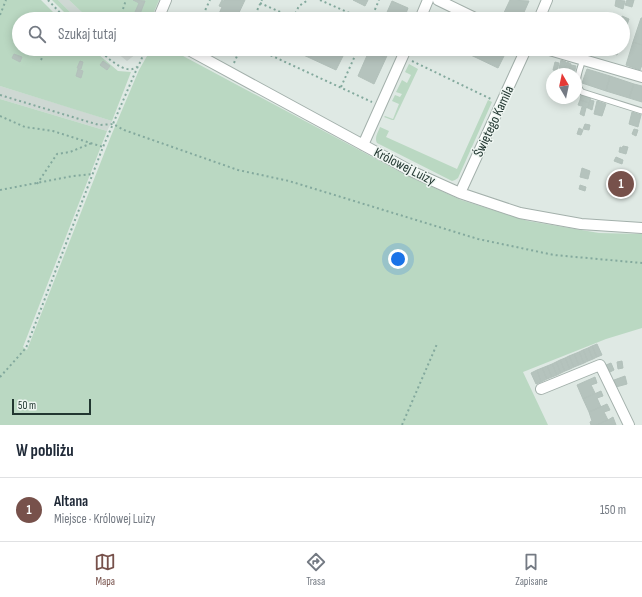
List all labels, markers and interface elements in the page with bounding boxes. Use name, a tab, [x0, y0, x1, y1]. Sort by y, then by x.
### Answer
search box	[12, 12, 630, 56]
icon: search	[26, 23, 48, 45]
text: Szukaj tutaj	[58, 25, 116, 44]
north arrow	[546, 68, 582, 104]
street label: Świętego Kamila	[470, 83, 517, 160]
street label: Królowej Luizy	[371, 144, 439, 189]
pin: 1	[608, 169, 634, 199]
your location	[388, 249, 408, 269]
scale bar	[12, 397, 91, 416]
text: 50 m	[18, 399, 36, 412]
text: W pobliżu	[16, 441, 74, 461]
text: Altana	[54, 492, 88, 511]
text: 1	[26, 502, 32, 518]
text: 150 m	[600, 502, 626, 518]
text: Miejsce · Królowej Luizy	[54, 511, 155, 527]
tab: Mapa	[94, 551, 116, 588]
tab: Trasa	[305, 551, 327, 588]
tab: Zapisane	[515, 551, 548, 588]

